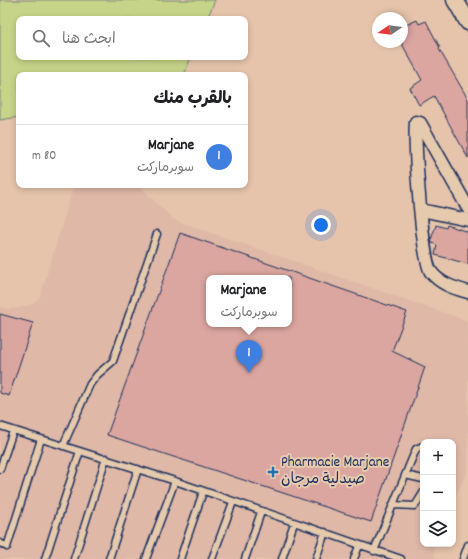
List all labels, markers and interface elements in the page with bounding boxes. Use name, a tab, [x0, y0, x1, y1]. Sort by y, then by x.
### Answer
north arrow	[372, 12, 408, 48]
search box	[16, 16, 248, 60]
icon: search	[30, 27, 52, 49]
text: ابحث هنا	[62, 29, 116, 51]
text: بالقرب منك	[154, 88, 232, 112]
text: Marjane	[148, 135, 194, 157]
text: 80 m	[32, 147, 56, 166]
text: 1	[218, 147, 220, 166]
text: سوبرماركت	[137, 159, 194, 178]
your location	[311, 215, 331, 235]
popup	[206, 275, 292, 327]
text: Marjane	[220, 280, 266, 302]
text: سوبرماركت	[220, 304, 278, 323]
pin: 1	[236, 340, 262, 373]
map controls	[420, 439, 456, 547]
button: +	[420, 439, 456, 475]
place label: Pharmacie Marjane صيدلية مرجان	[281, 452, 390, 491]
marker: Pharmacie Marjane صيدلية مرجان	[268, 467, 278, 477]
button: −	[420, 475, 456, 511]
button: layers	[420, 511, 456, 547]

